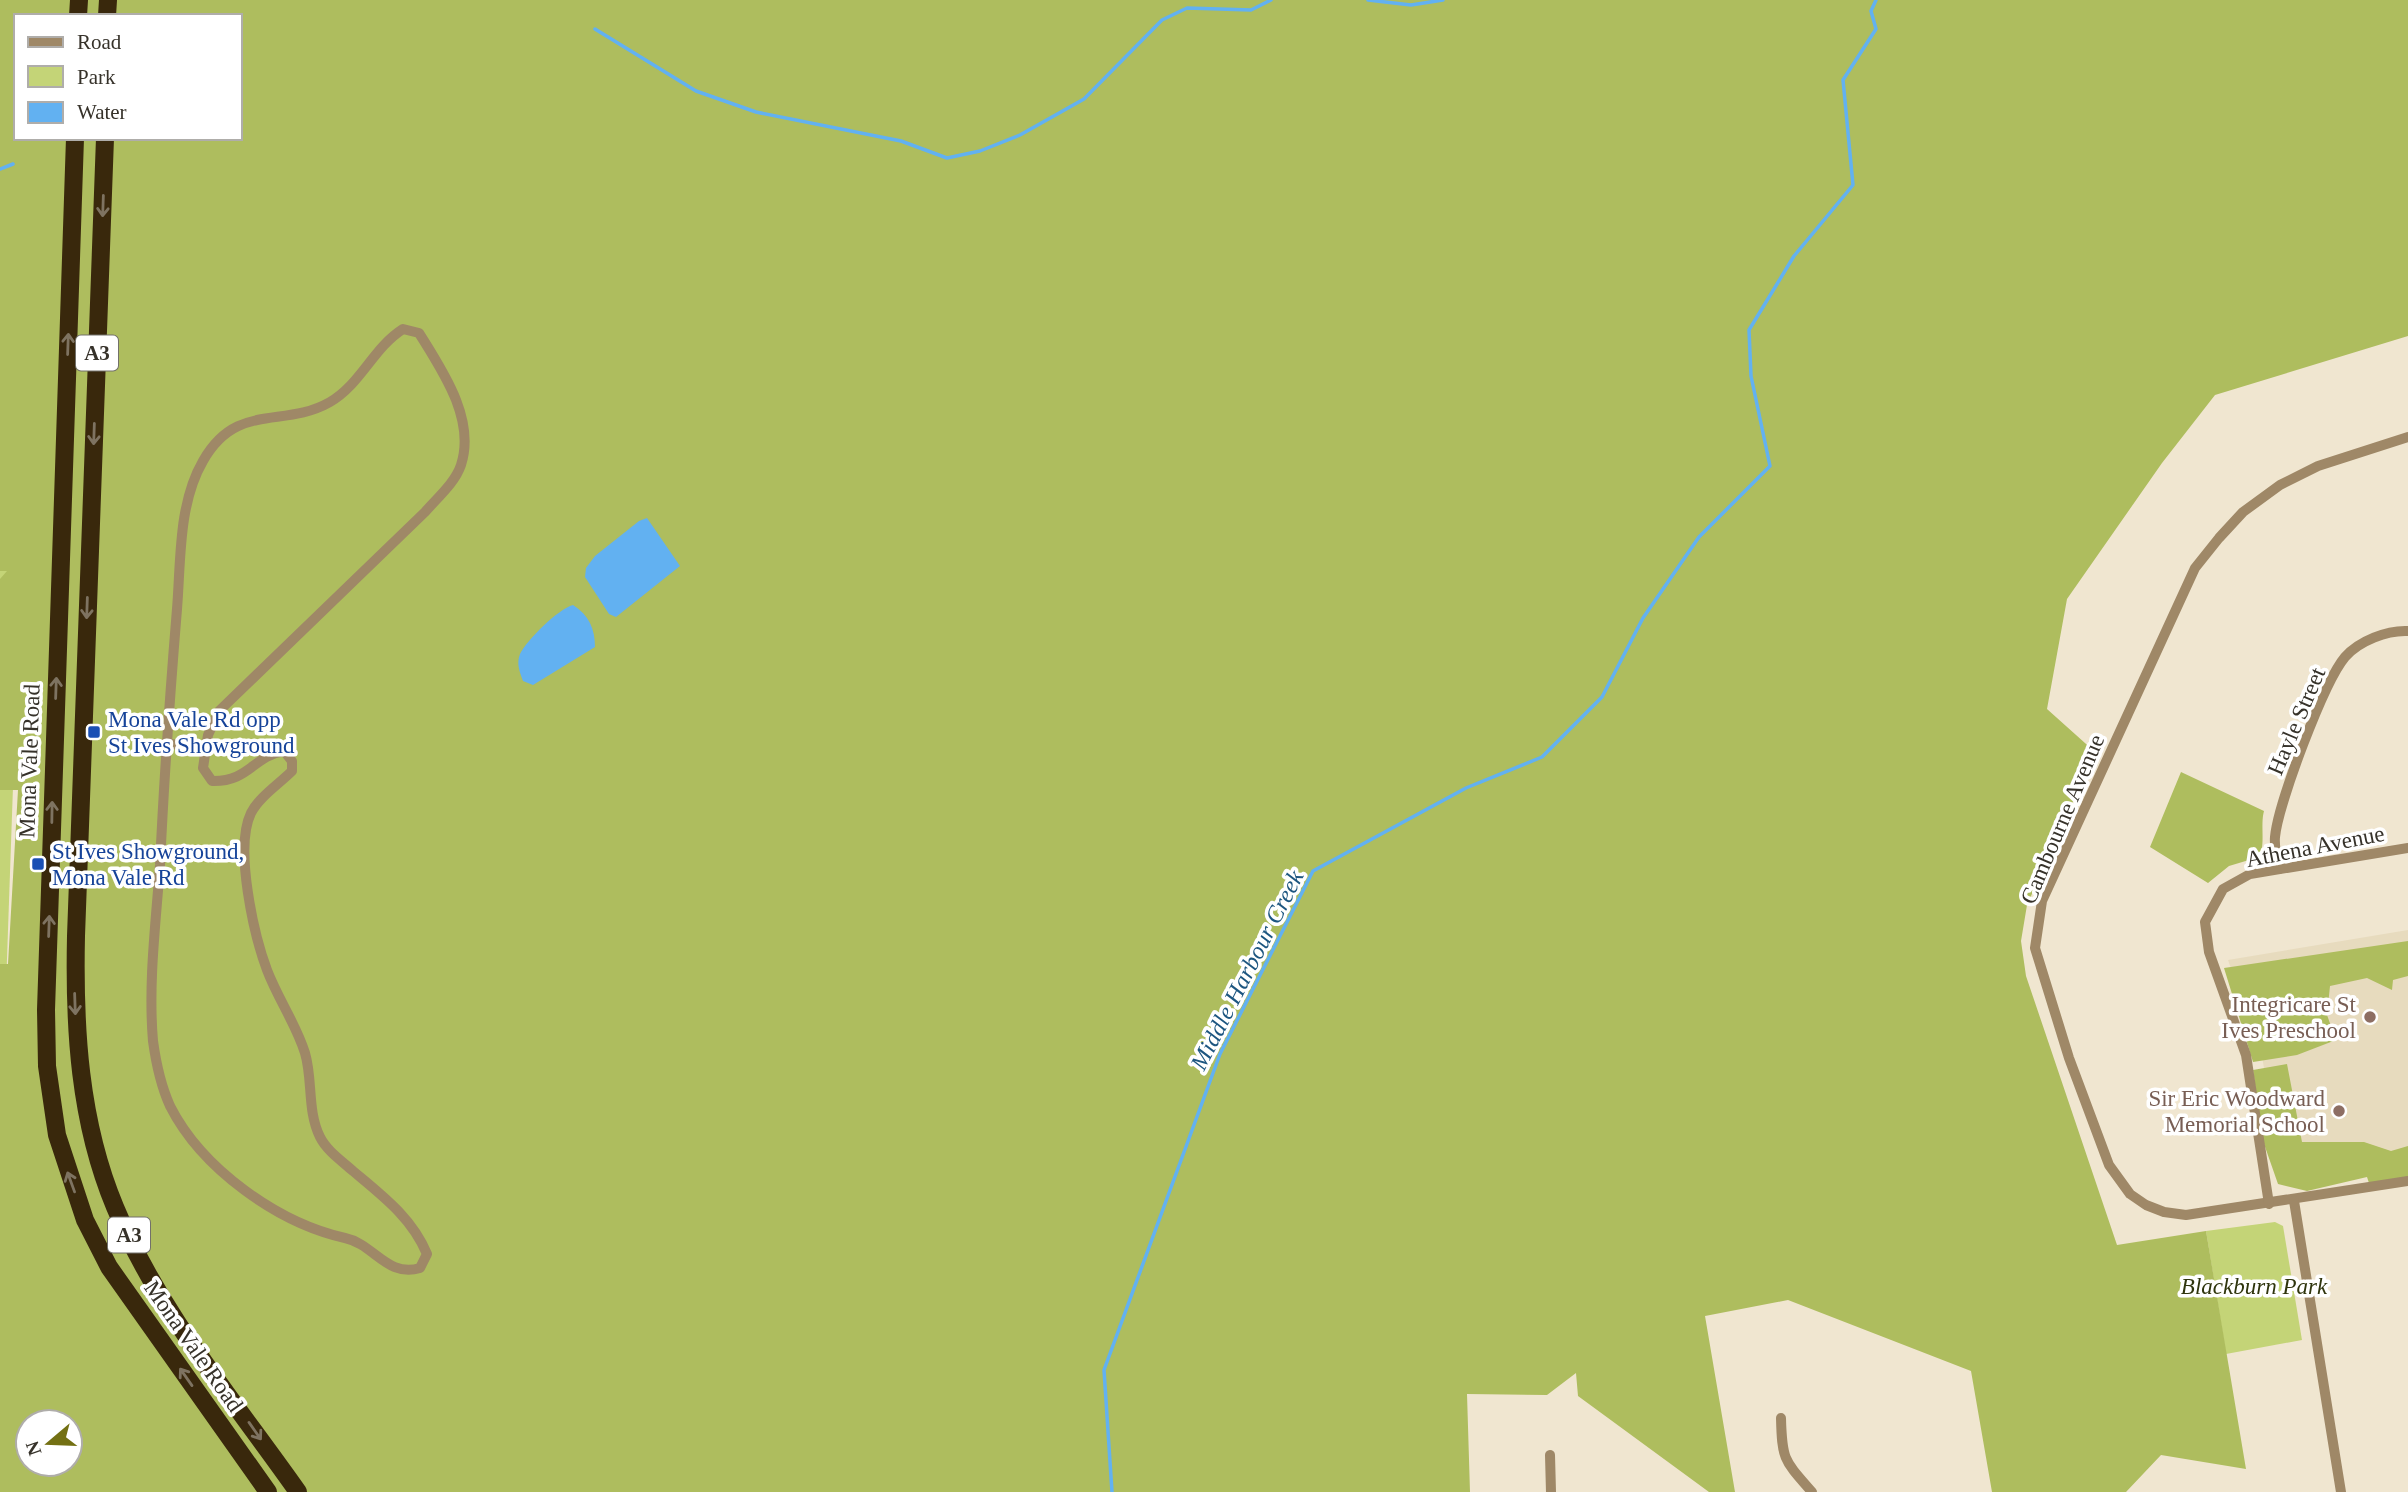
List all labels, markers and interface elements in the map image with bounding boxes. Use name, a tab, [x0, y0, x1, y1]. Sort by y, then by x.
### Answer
legend	[14, 14, 242, 140]
text: Road	[77, 30, 122, 54]
text: Park	[77, 65, 116, 89]
text: Water	[77, 100, 127, 124]
one-way arrow	[96, 195, 109, 218]
one-way arrow	[62, 333, 75, 356]
road number: A3	[76, 336, 118, 370]
one-way arrow	[87, 422, 100, 445]
one-way arrow	[81, 596, 94, 619]
street label: Hayle Street	[2263, 663, 2331, 779]
one-way arrow	[49, 677, 63, 700]
street label: Mona Vale Road	[14, 683, 45, 838]
place label: Mona Vale Rd opp St Ives Showground	[108, 707, 295, 758]
marker: Mona Vale Rd opp St Ives Showground	[86, 724, 102, 740]
street label: Cambourne Avenue	[2015, 731, 2109, 908]
one-way arrow	[45, 801, 58, 824]
street label: Athena Avenue	[2244, 821, 2387, 872]
place label: St Ives Showground, Mona Vale Rd	[52, 839, 244, 890]
marker: St Ives Showground, Mona Vale Rd	[30, 856, 46, 872]
water label: Middle Harbour Creek	[1185, 866, 1309, 1075]
one-way arrow	[42, 915, 55, 938]
one-way arrow	[69, 992, 82, 1015]
place label: Integricare St Ives Preschool	[2221, 992, 2357, 1043]
marker: Integricare St Ives Preschool	[2362, 1009, 2378, 1025]
place label: Sir Eric Woodward Memorial School	[2148, 1086, 2325, 1137]
marker: Sir Eric Woodward Memorial School	[2331, 1103, 2347, 1119]
one-way arrow	[64, 1171, 76, 1193]
road number: A3	[108, 1218, 150, 1252]
park label: Blackburn Park	[2181, 1274, 2328, 1299]
street label: Mona Vale Road	[139, 1276, 248, 1417]
one-way arrow	[178, 1368, 193, 1387]
north arrow	[14, 1408, 84, 1478]
one-way arrow	[248, 1421, 262, 1440]
text: N	[21, 1438, 46, 1458]

